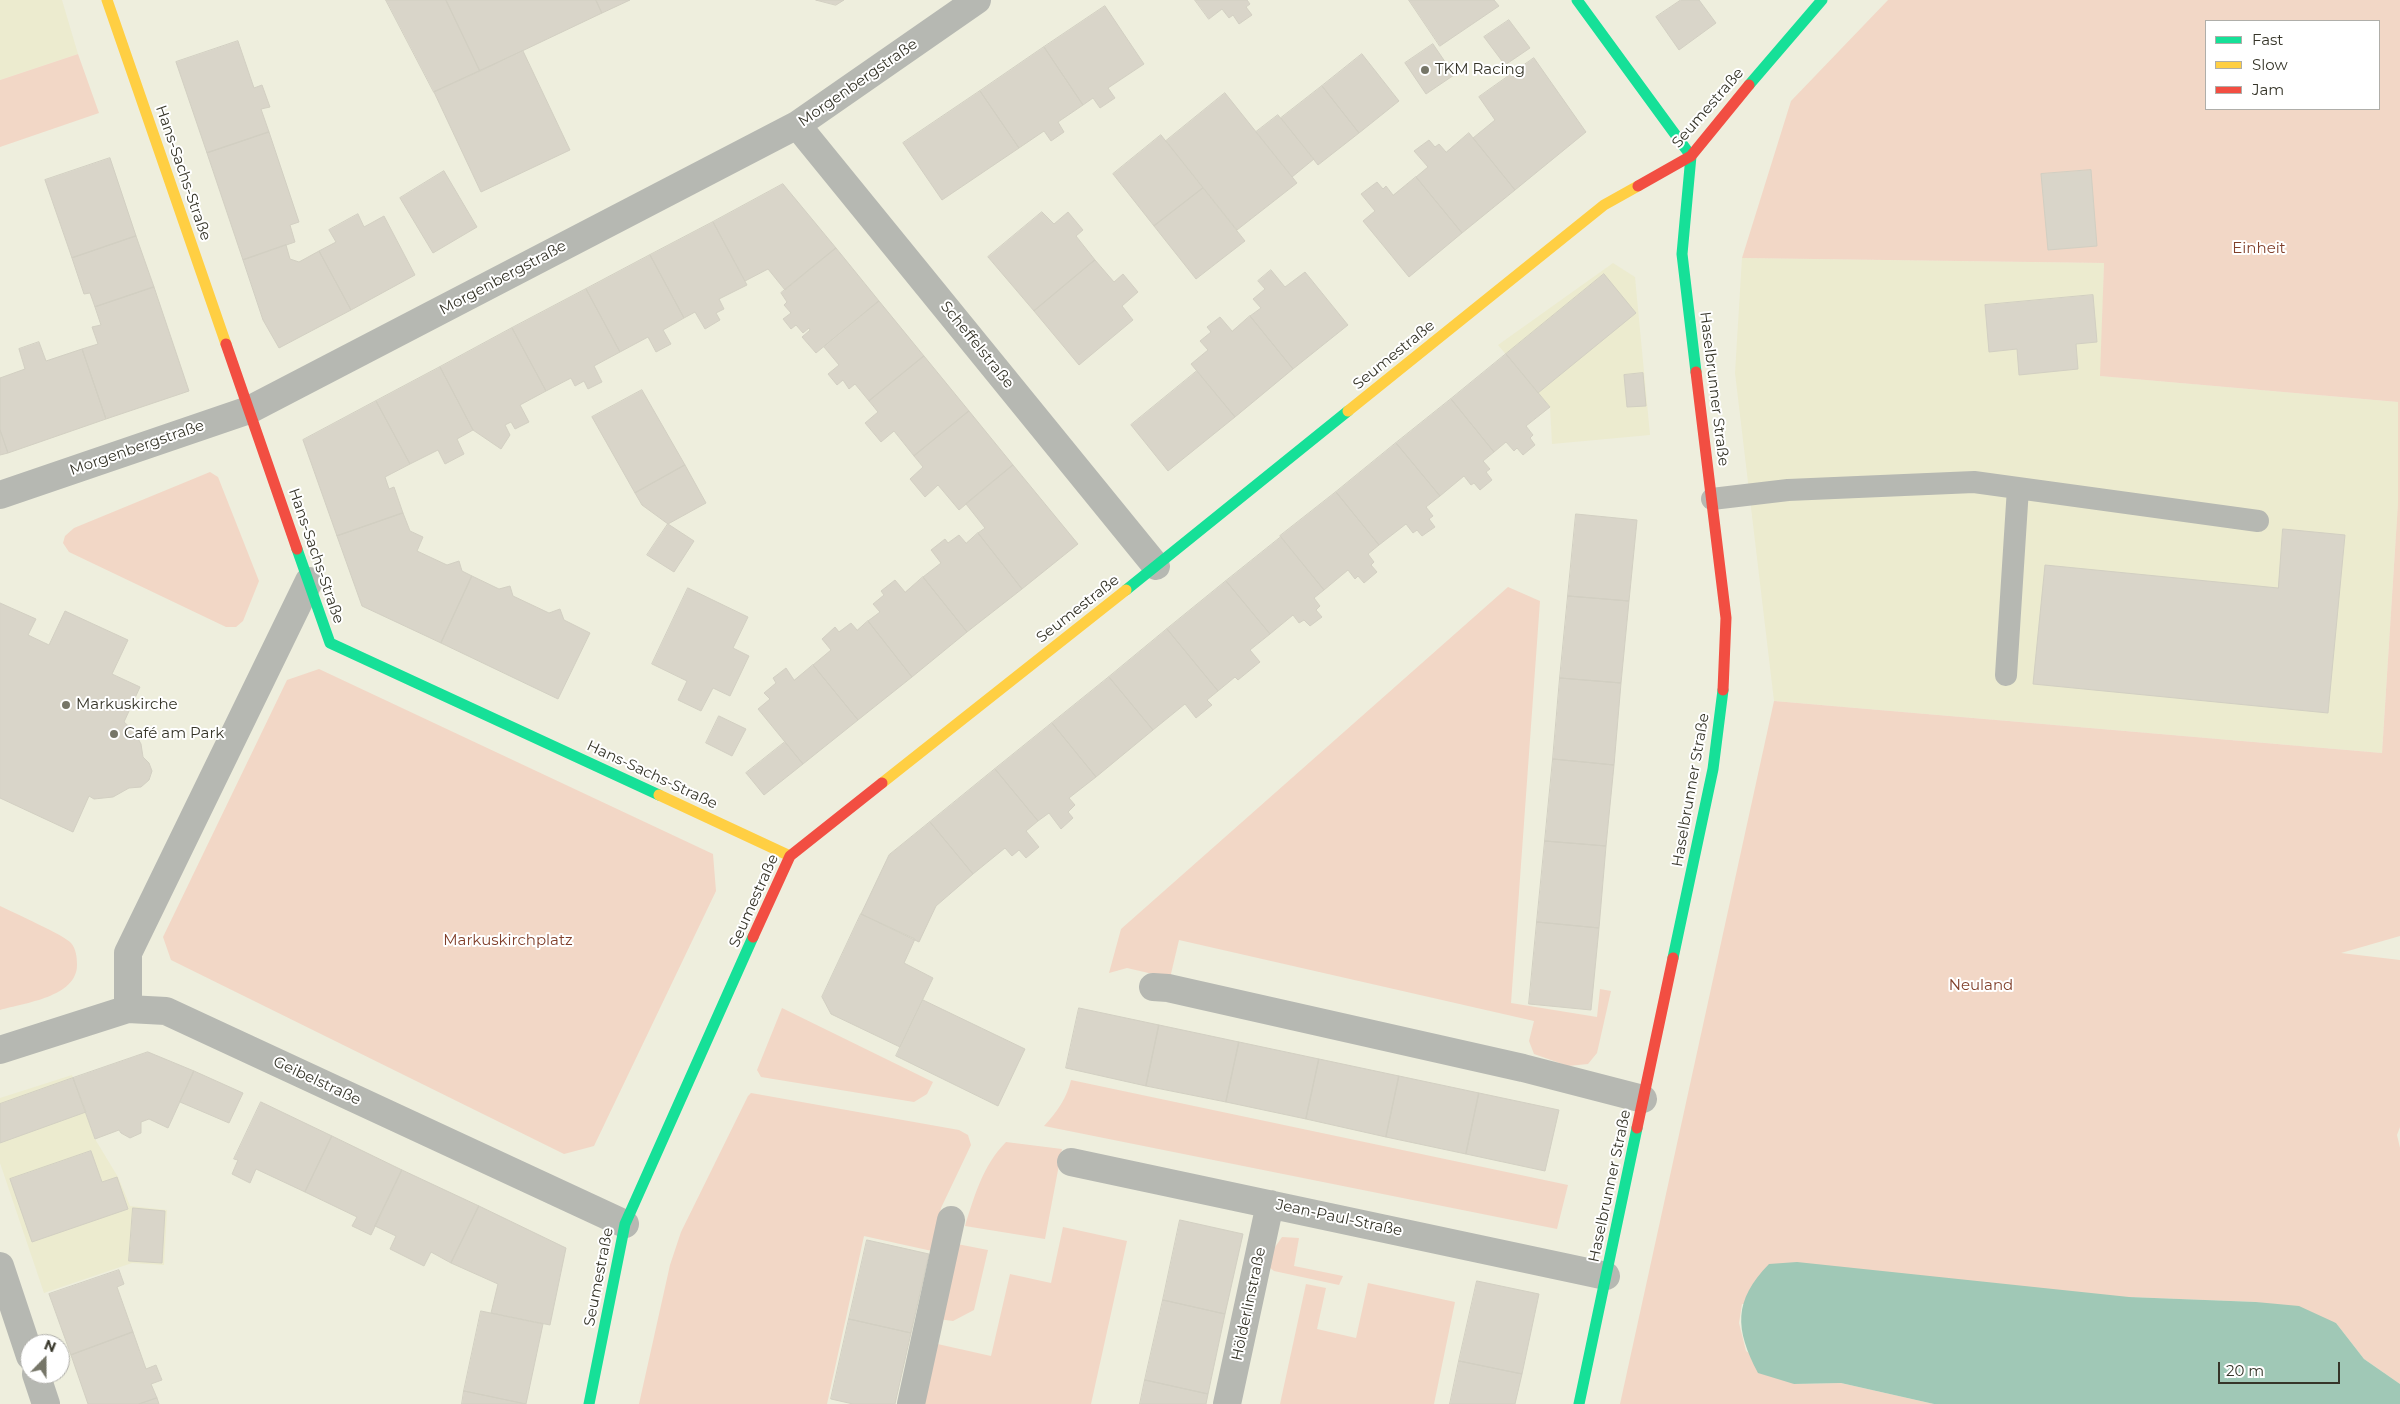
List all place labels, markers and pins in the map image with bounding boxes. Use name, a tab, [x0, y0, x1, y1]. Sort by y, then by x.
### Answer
place label: TKM Racing	[1435, 61, 1525, 79]
marker: TKM Racing	[1419, 64, 1431, 76]
place label: Markuskirche	[76, 696, 178, 714]
marker: Markuskirche	[60, 699, 72, 711]
place label: Café am Park	[124, 725, 224, 743]
marker: Café am Park	[108, 728, 120, 740]

